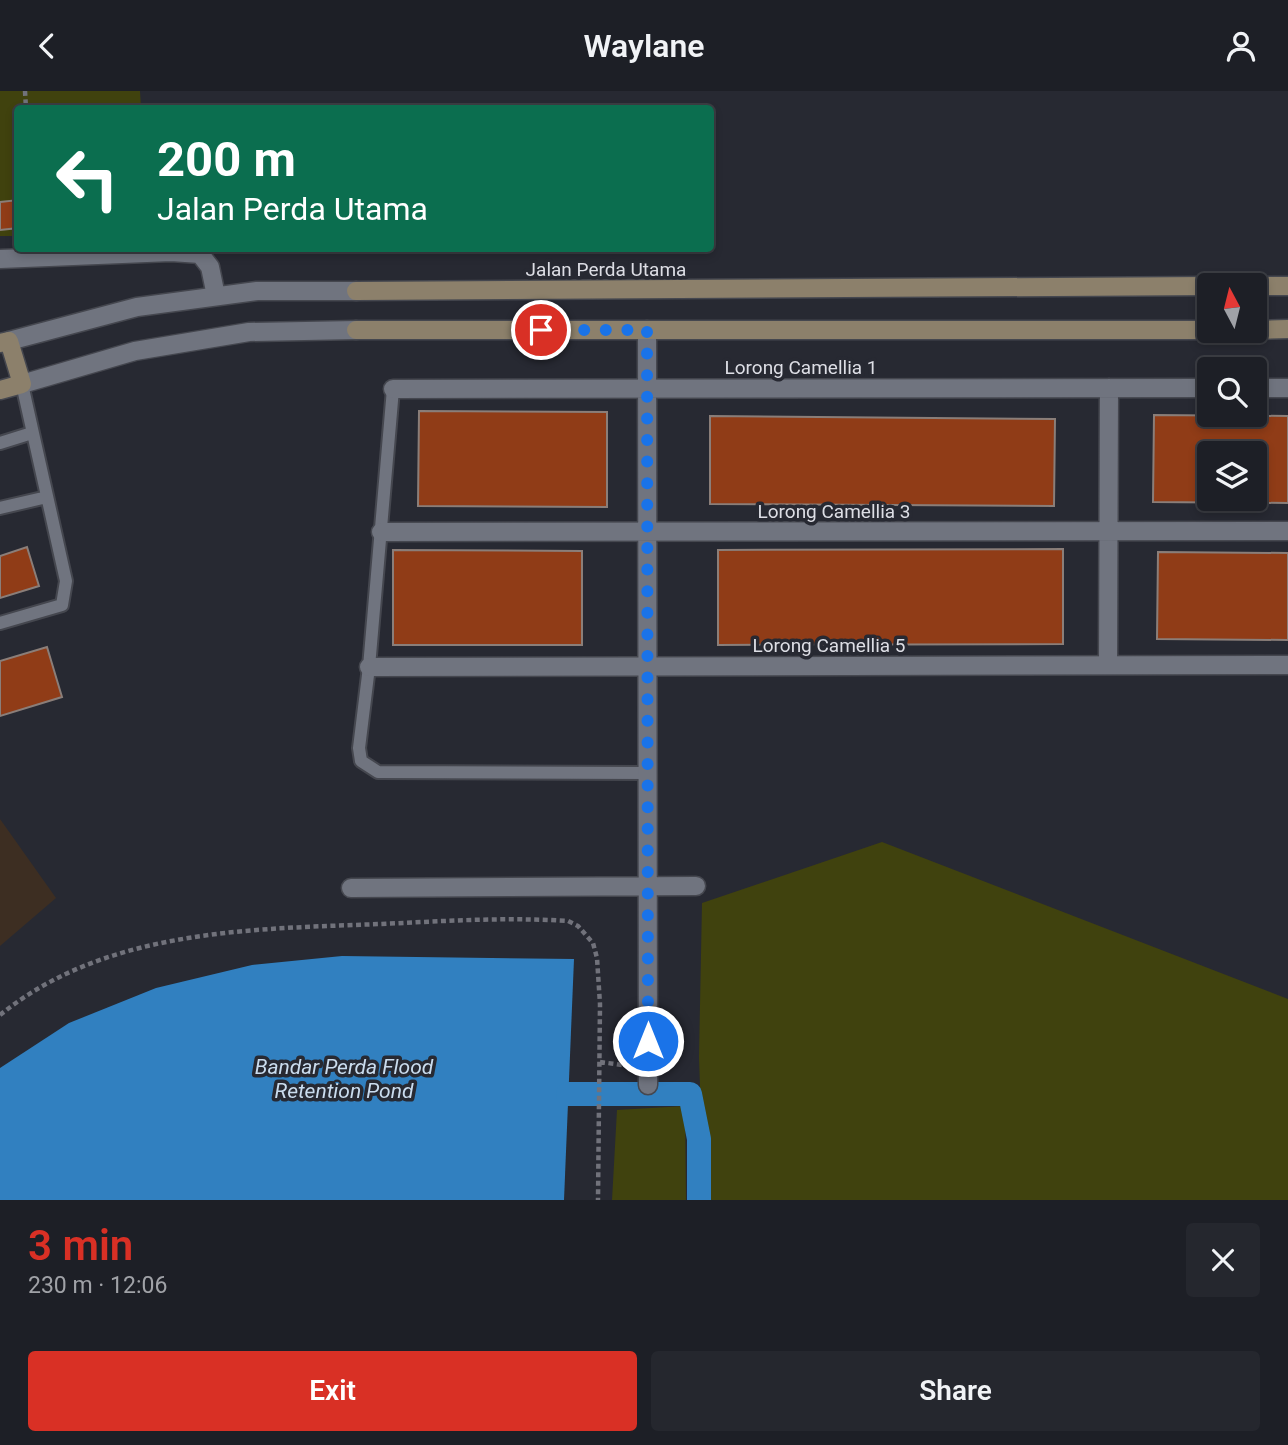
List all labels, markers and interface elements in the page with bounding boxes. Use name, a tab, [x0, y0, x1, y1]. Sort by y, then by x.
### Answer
icon: back	[28, 27, 66, 65]
text: Waylane	[583, 27, 705, 65]
icon: person	[1222, 27, 1260, 65]
text: 200 m	[157, 131, 296, 188]
icon: left	[42, 133, 133, 224]
text: Jalan Perda Utama	[157, 190, 428, 228]
street label: Jalan Perda Utama	[526, 258, 686, 281]
north arrow	[1197, 273, 1267, 343]
map controls	[1197, 273, 1267, 511]
pin	[511, 300, 571, 360]
icon: arrive	[522, 311, 560, 349]
street label: Lorong Camellia 1	[724, 356, 878, 379]
button: search	[1197, 357, 1267, 427]
button: layers	[1197, 441, 1267, 511]
street label: Lorong Camellia 3	[757, 500, 911, 523]
street label: Lorong Camellia 5	[752, 634, 906, 657]
position arrow	[611, 1004, 685, 1078]
water label: Bandar Perda Flood Retention Pond	[255, 1055, 434, 1103]
text: 3 min	[28, 1221, 133, 1270]
button: close	[1186, 1223, 1260, 1297]
text: 230 m · 12:06	[28, 1272, 167, 1299]
button: Exit	[28, 1351, 637, 1431]
button: Share	[651, 1351, 1260, 1431]

